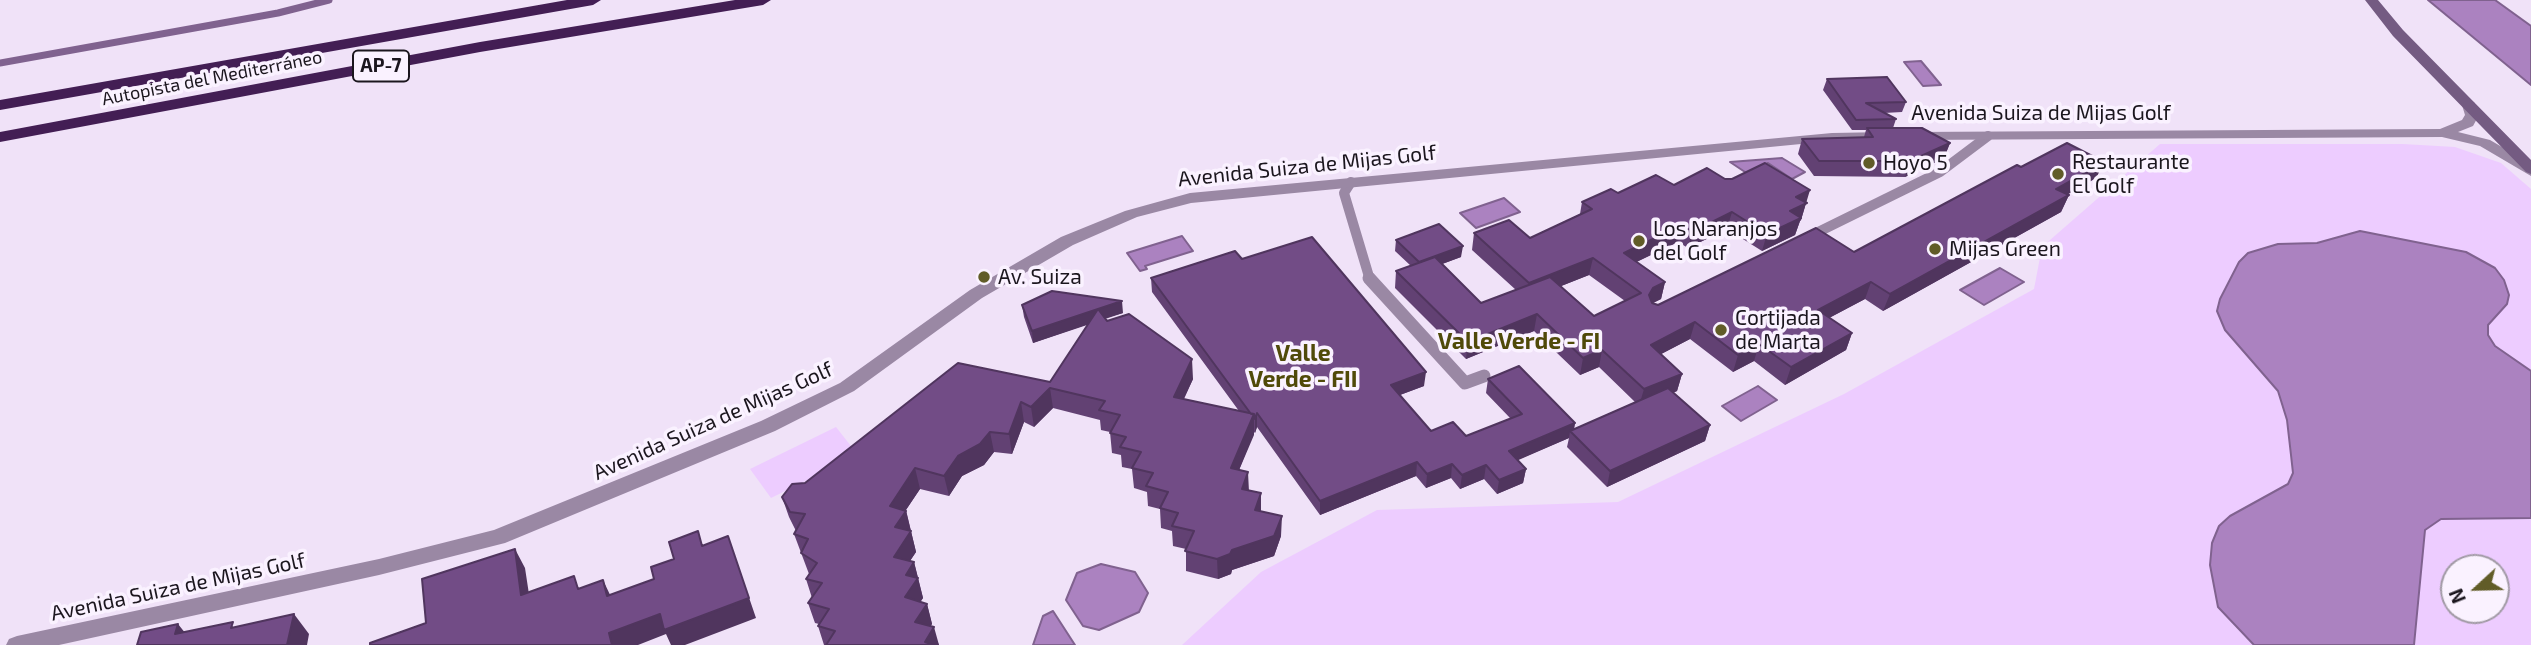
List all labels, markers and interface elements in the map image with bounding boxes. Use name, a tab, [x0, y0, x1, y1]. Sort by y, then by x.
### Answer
street label: Autopista del Mediterráneo	[100, 46, 324, 110]
road number: AP-7	[353, 50, 409, 82]
street label: Avenida Suiza de Mijas Golf	[1911, 100, 2171, 126]
street label: Avenida Suiza de Mijas Golf	[1177, 140, 1437, 192]
place label: Restaurante El Golf	[2072, 149, 2190, 199]
place label: Hoyo 5	[1883, 150, 1948, 176]
marker: Hoyo 5	[1861, 155, 1877, 171]
marker: Restaurante El Golf	[2050, 166, 2066, 182]
place label: Los Naranjos del Golf	[1653, 216, 1777, 266]
marker: Los Naranjos del Golf	[1631, 233, 1647, 249]
place label: Mijas Green	[1949, 236, 2061, 262]
marker: Mijas Green	[1927, 241, 1943, 257]
place label: Av. Suiza	[998, 264, 1082, 290]
marker: Av. Suiza	[976, 269, 992, 285]
place label: Cortijada de Marta	[1735, 305, 1821, 355]
marker: Cortijada de Marta	[1713, 322, 1729, 338]
district label: Valle Verde - FI	[1438, 327, 1600, 355]
district label: Valle Verde - FII	[1249, 339, 1357, 393]
street label: Avenida Suiza de Mijas Golf	[589, 357, 837, 485]
street label: Avenida Suiza de Mijas Golf	[48, 548, 308, 626]
north arrow	[2440, 554, 2510, 624]
text: N	[2444, 586, 2470, 607]

